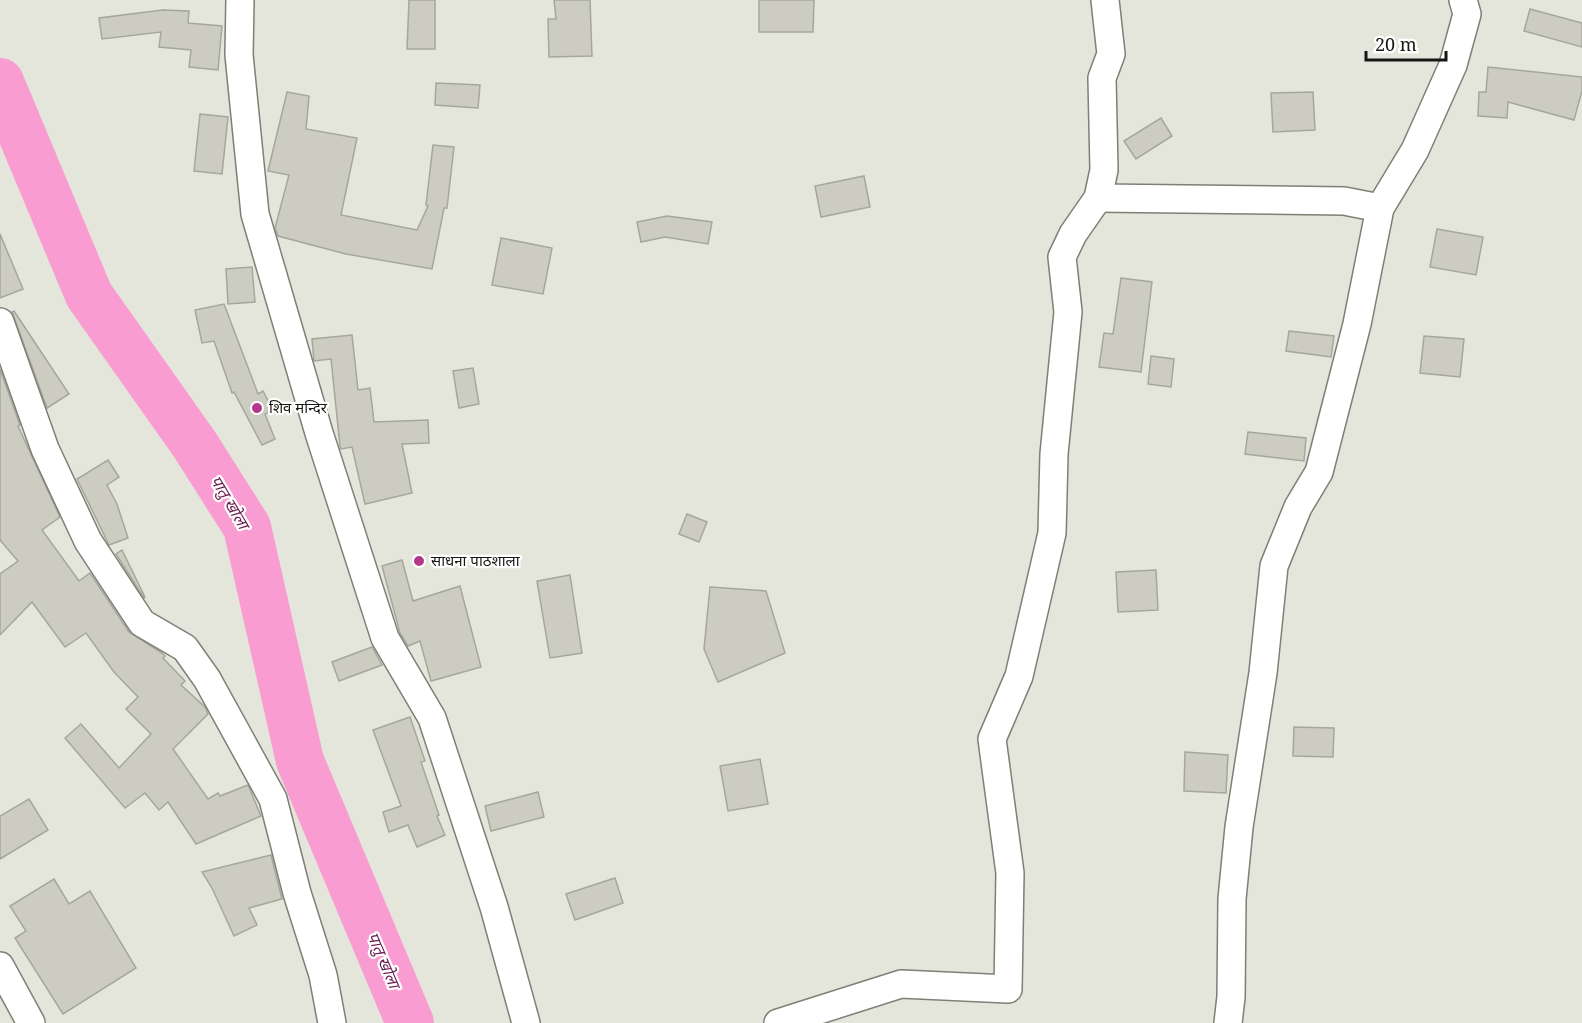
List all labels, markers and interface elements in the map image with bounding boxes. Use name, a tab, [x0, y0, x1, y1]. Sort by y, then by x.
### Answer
scale bar	[1366, 24, 1446, 62]
text: 20 m	[1375, 32, 1417, 56]
place label: शिव मन्दिर	[269, 397, 328, 417]
marker: शिव मन्दिर	[250, 401, 264, 415]
water label: पातु खोला	[205, 471, 256, 535]
place label: साधना पाठशाला	[431, 550, 521, 570]
marker: साधना पाठशाला	[412, 554, 426, 568]
water label: पातु खोला	[362, 929, 407, 994]

